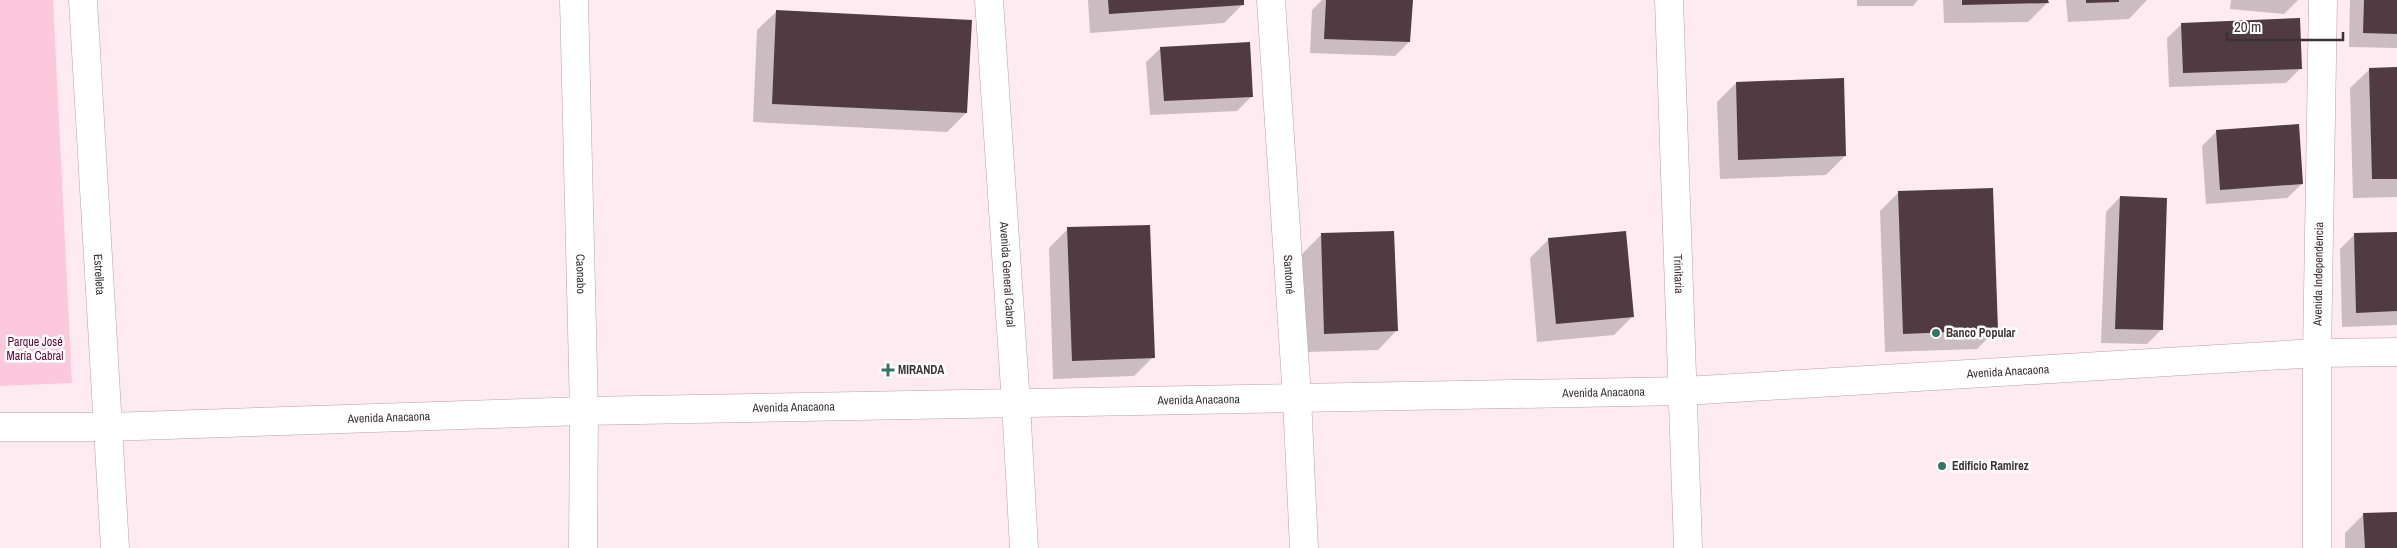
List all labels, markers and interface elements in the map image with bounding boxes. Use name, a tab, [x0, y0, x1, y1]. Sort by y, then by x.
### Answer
scale bar	[2227, 10, 2343, 42]
text: 20 m	[2234, 16, 2261, 37]
street label: Avenida General Cabral	[996, 220, 1019, 328]
street label: Avenida Independencia	[2309, 221, 2327, 327]
street label: Estrelleta	[90, 254, 108, 296]
street label: Caonabo	[572, 254, 589, 294]
street label: Santomé	[1280, 254, 1298, 295]
street label: Trinitaria	[1670, 254, 1687, 294]
place label: Banco Popular	[1946, 325, 2016, 341]
marker: Banco Popular	[1930, 327, 1942, 339]
park label: Parque José María Cabral	[7, 334, 63, 364]
street label: Avenida Anacaona	[1965, 361, 2050, 382]
place label: MIRANDA	[898, 362, 945, 378]
marker: MIRANDA	[882, 364, 894, 376]
street label: Avenida Anacaona	[1561, 384, 1646, 401]
street label: Avenida Anacaona	[1156, 391, 1241, 409]
street label: Avenida Anacaona	[751, 398, 836, 416]
street label: Avenida Anacaona	[346, 408, 431, 427]
place label: Edificio Ramirez	[1952, 458, 2029, 474]
marker: Edificio Ramirez	[1936, 460, 1948, 472]

